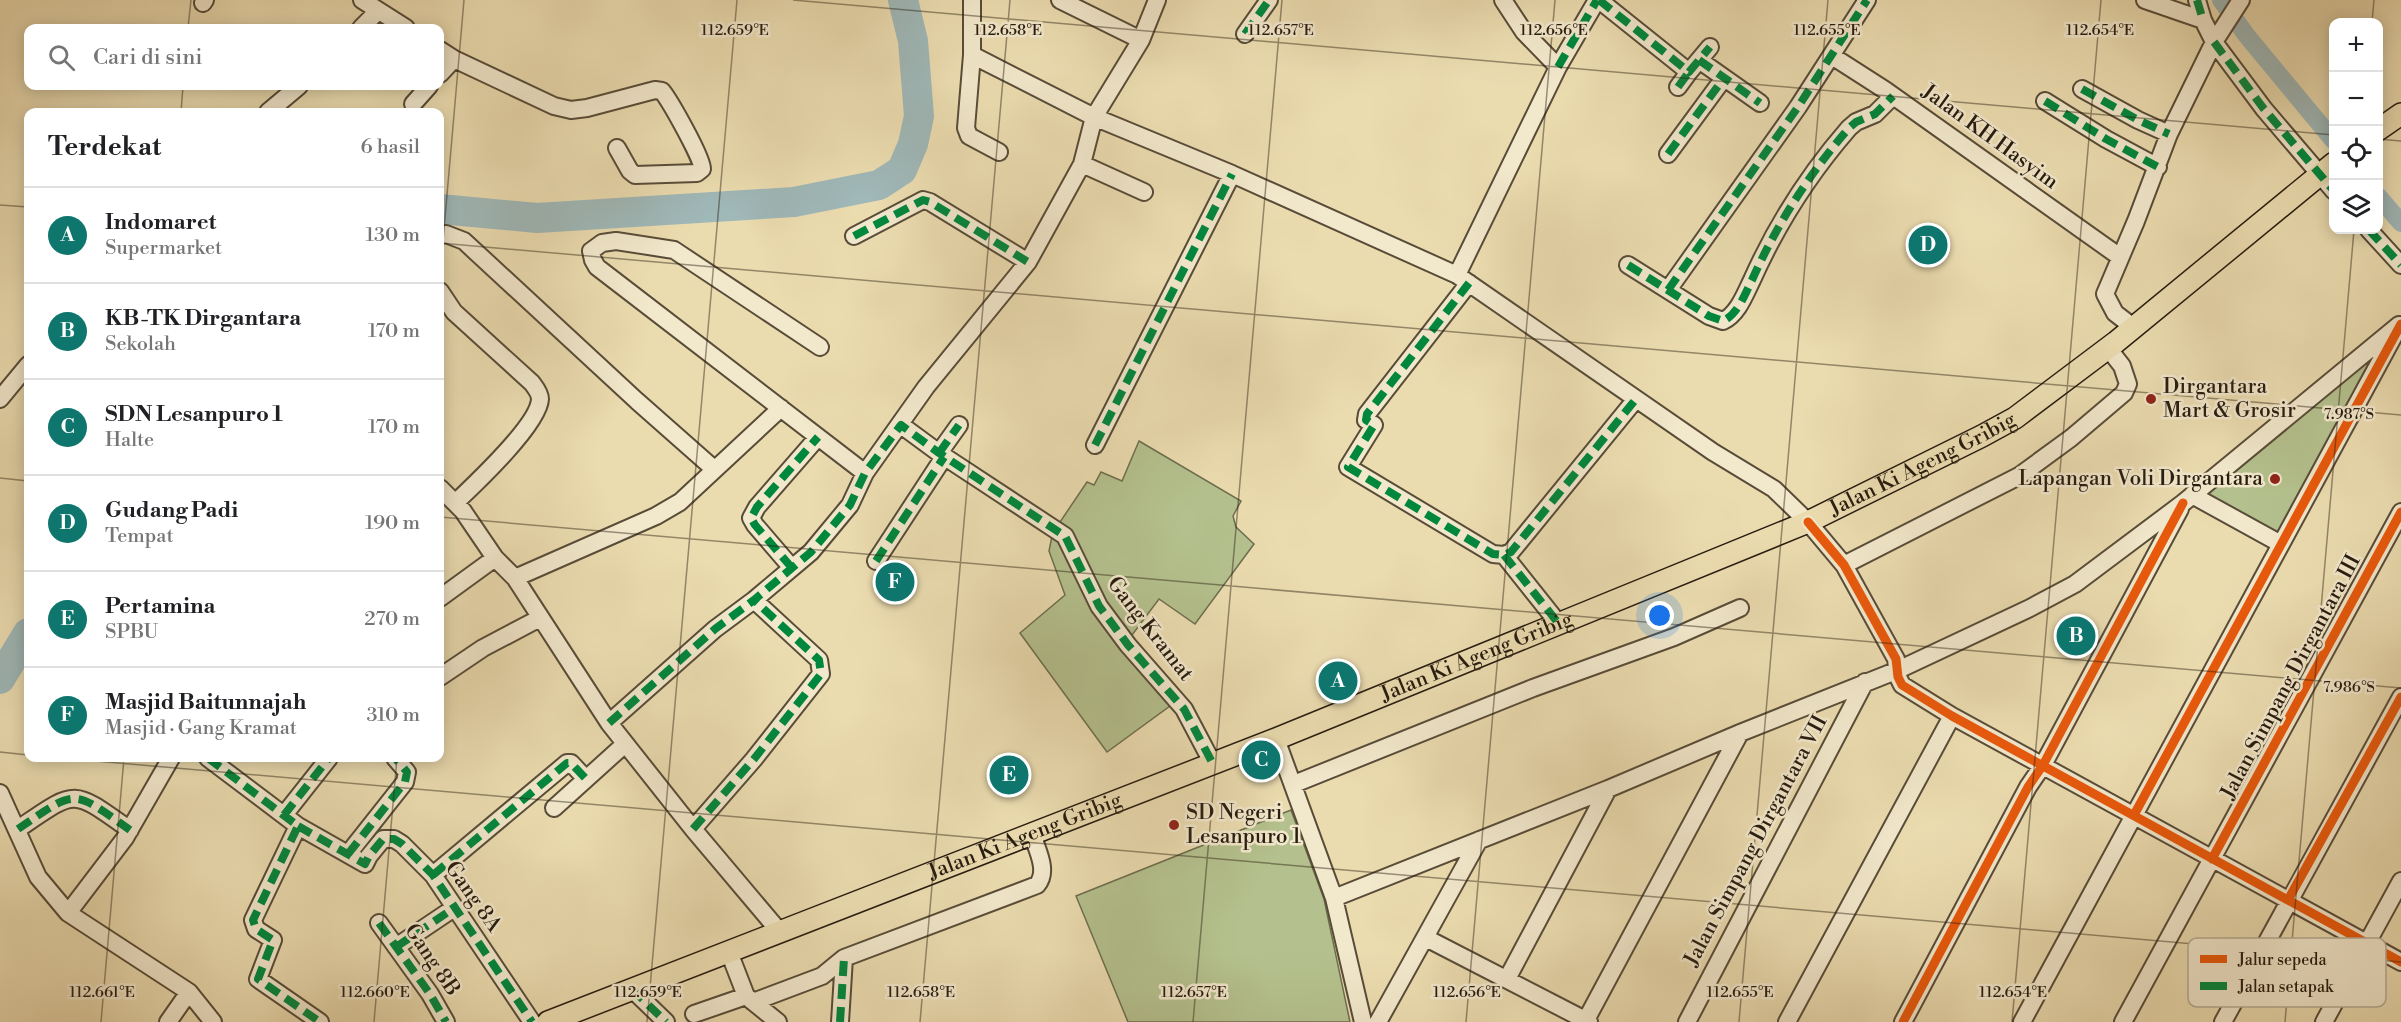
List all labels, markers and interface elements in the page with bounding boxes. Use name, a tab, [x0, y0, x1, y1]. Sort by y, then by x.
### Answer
map controls	[2329, 18, 2383, 234]
button: +	[2329, 18, 2383, 72]
text: 112.659°E	[701, 21, 769, 40]
text: 112.658°E	[974, 21, 1042, 40]
text: 112.657°E	[1248, 21, 1314, 40]
text: 112.656°E	[1520, 21, 1588, 40]
text: 112.655°E	[1793, 21, 1861, 40]
text: 112.654°E	[2066, 21, 2134, 40]
search box	[24, 24, 444, 90]
icon: search	[45, 41, 78, 74]
text: Cari di sini	[93, 44, 203, 71]
button: −	[2329, 72, 2383, 126]
street label: Jalan KH Hasyim	[1916, 78, 2063, 195]
button: locate	[2329, 126, 2383, 180]
text: Terdekat	[48, 131, 161, 163]
text: 6 hasil	[360, 135, 420, 160]
button: layers	[2329, 180, 2383, 234]
text: Indomaret	[105, 209, 216, 236]
pin: D	[1908, 222, 1948, 268]
text: A	[60, 223, 75, 248]
text: 130 m	[365, 223, 420, 248]
text: Supermarket	[105, 236, 222, 261]
text: KB-TK Dirgantara	[105, 305, 301, 332]
text: B	[60, 319, 75, 344]
text: 170 m	[368, 319, 420, 344]
text: Sekolah	[105, 332, 176, 357]
place label: Dirgantara Mart & Grosir	[2163, 374, 2296, 424]
marker: Dirgantara Mart & Grosir	[2144, 392, 2158, 406]
text: SDN Lesanpuro 1	[105, 401, 283, 428]
text: 7.987°S	[2324, 405, 2374, 424]
street label: Jalan Ki Ageng Gribig	[1824, 407, 2021, 523]
text: C	[60, 415, 75, 440]
text: 170 m	[368, 415, 420, 440]
text: Halte	[105, 428, 154, 453]
place label: Lapangan Voli Dirgantara	[2018, 466, 2263, 492]
marker: Lapangan Voli Dirgantara	[2268, 472, 2282, 486]
text: Gudang Padi	[105, 497, 238, 524]
text: D	[60, 511, 75, 536]
text: 190 m	[365, 511, 420, 536]
text: Tempat	[105, 524, 174, 549]
street label: Jalan Simpang Dirgantara III	[2215, 550, 2367, 805]
pin: F	[876, 560, 914, 604]
street label: Gang Kramat	[1101, 572, 1199, 687]
text: Pertamina	[105, 593, 215, 620]
your location	[1645, 601, 1674, 630]
street label: Jalan Ki Ageng Gribig	[1376, 606, 1577, 708]
text: E	[61, 607, 74, 632]
text: 270 m	[364, 607, 420, 632]
pin: B	[2056, 614, 2096, 658]
text: SPBU	[105, 620, 158, 645]
pin: A	[1318, 658, 1358, 704]
text: 7.986°S	[2323, 678, 2375, 697]
text: Masjid Baitunnajah	[105, 689, 306, 716]
text: F	[60, 703, 75, 728]
text: 310 m	[367, 703, 420, 728]
street label: Jalan Simpang Dirgantara VII	[1678, 711, 1833, 972]
text: Masjid · Gang Kramat	[105, 716, 297, 741]
pin: C	[1242, 738, 1280, 783]
pin: E	[990, 752, 1028, 798]
street label: Jalan Ki Ageng Gribig	[924, 787, 1126, 886]
place label: SD Negeri Lesanpuro 1	[1186, 800, 1301, 850]
marker: SD Negeri Lesanpuro 1	[1167, 818, 1181, 832]
street label: Gang 8A	[439, 856, 507, 938]
street label: Gang 8B	[398, 919, 466, 1001]
legend	[2188, 938, 2386, 1007]
text: Jalur sepeda	[2237, 950, 2327, 970]
text: Jalan setapak	[2237, 977, 2335, 997]
text: 112.661°E	[69, 983, 135, 1002]
text: 112.660°E	[340, 983, 410, 1002]
text: 112.659°E	[614, 983, 682, 1002]
text: 112.658°E	[887, 983, 955, 1002]
text: 112.657°E	[1161, 983, 1227, 1002]
text: 112.656°E	[1433, 983, 1501, 1002]
text: 112.655°E	[1706, 983, 1774, 1002]
text: 112.654°E	[1979, 983, 2047, 1002]

